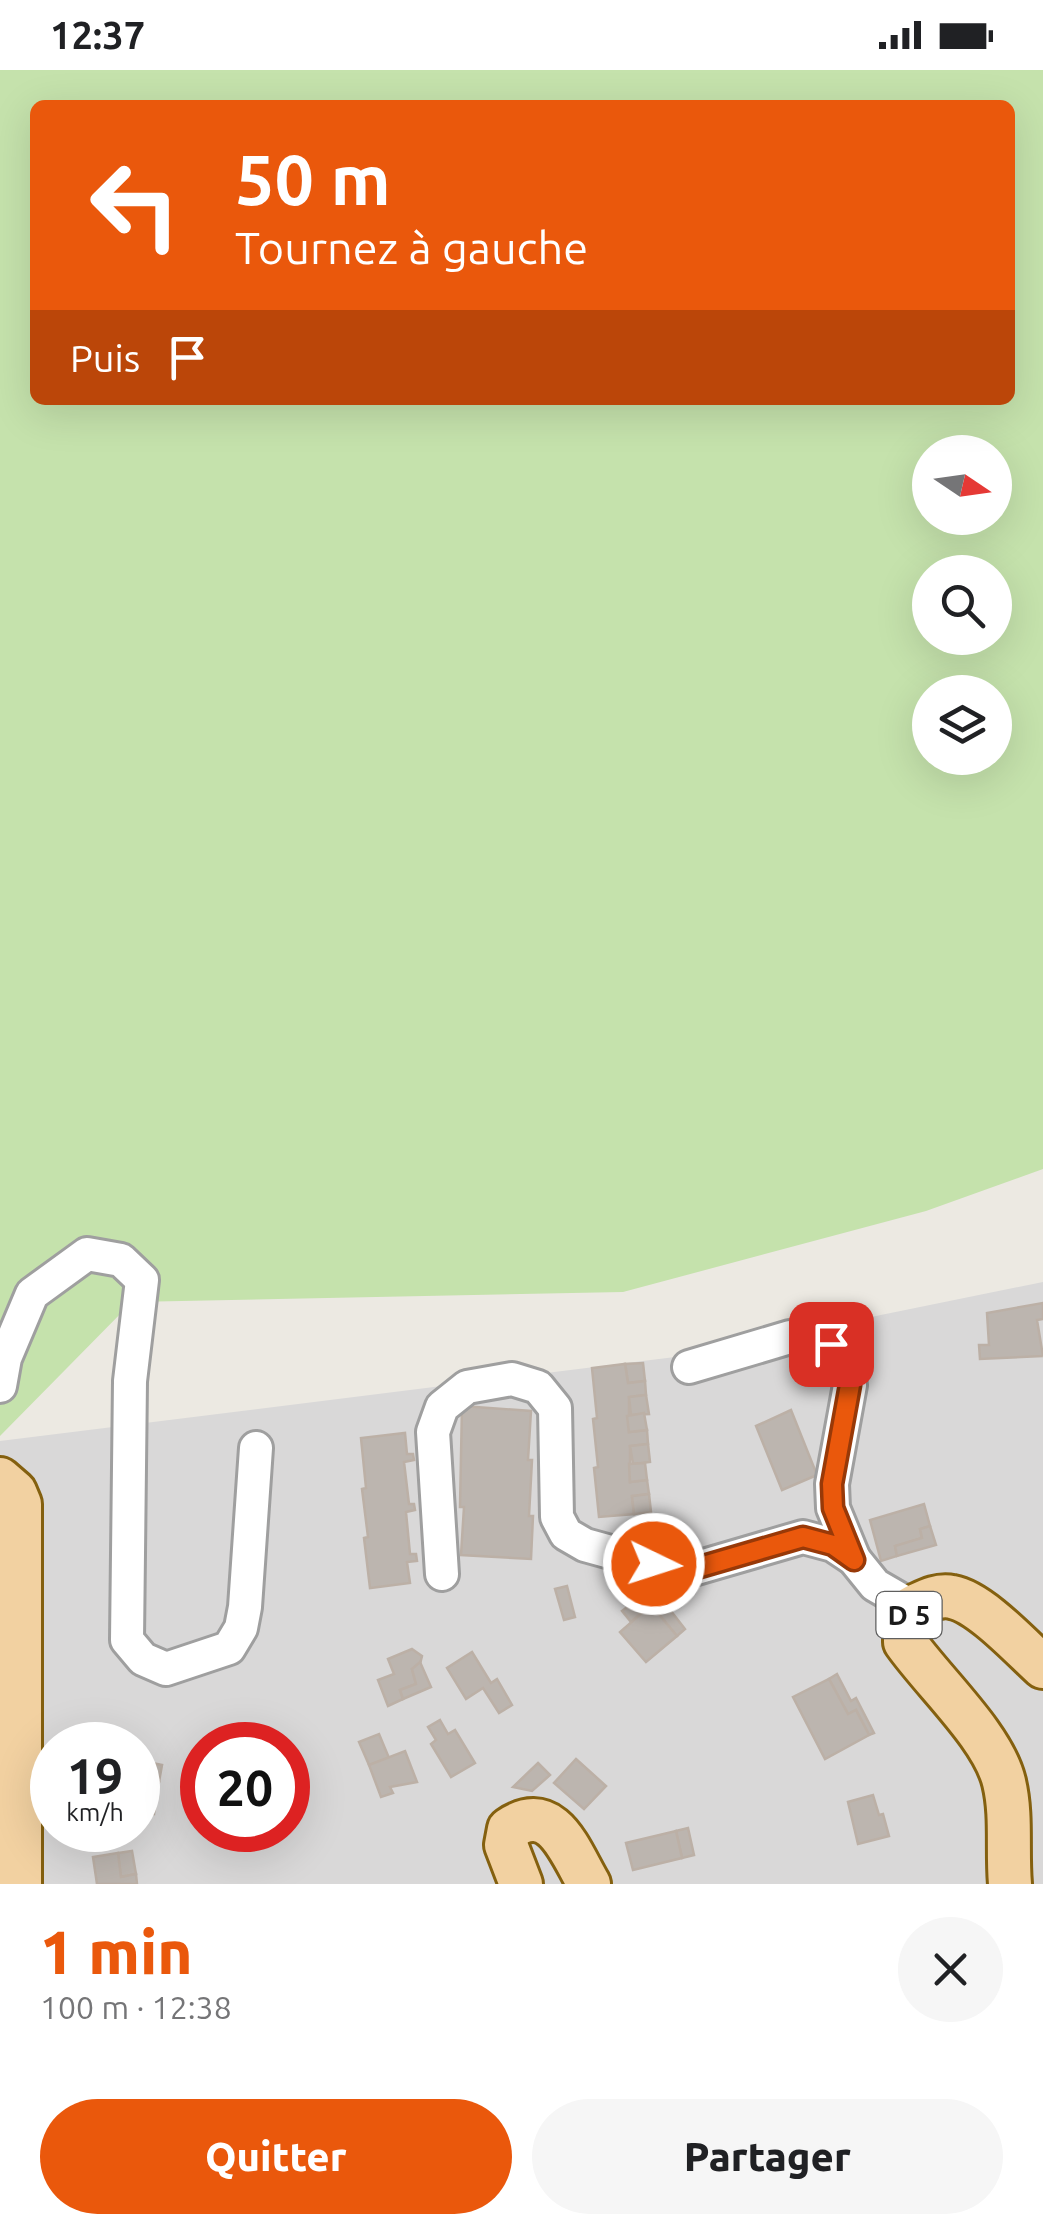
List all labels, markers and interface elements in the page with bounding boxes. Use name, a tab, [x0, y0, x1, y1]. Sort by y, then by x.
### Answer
text: 12:37	[50, 14, 145, 56]
icon: left	[70, 140, 200, 270]
text: 50 m	[235, 140, 391, 218]
text: Tournez à gauche	[235, 222, 588, 273]
icon: arrive	[160, 330, 215, 385]
text: Puis	[70, 337, 140, 379]
north arrow	[912, 435, 1012, 535]
map controls	[912, 435, 1012, 775]
button: search	[912, 555, 1012, 655]
button: layers	[912, 675, 1012, 775]
pin	[789, 1302, 874, 1387]
icon: arrive	[804, 1317, 859, 1372]
position arrow	[602, 1512, 706, 1616]
road number: D 5	[876, 1592, 942, 1638]
speed limit sign: 20	[180, 1722, 310, 1852]
text: 19	[67, 1747, 123, 1803]
text: km/h	[66, 1798, 124, 1826]
button: close	[898, 1917, 1003, 2022]
text: 1 min	[40, 1918, 193, 1985]
text: 100 m · 12:38	[40, 1989, 232, 2025]
button: Quitter	[40, 2099, 512, 2214]
button: Partager	[532, 2099, 1003, 2214]

